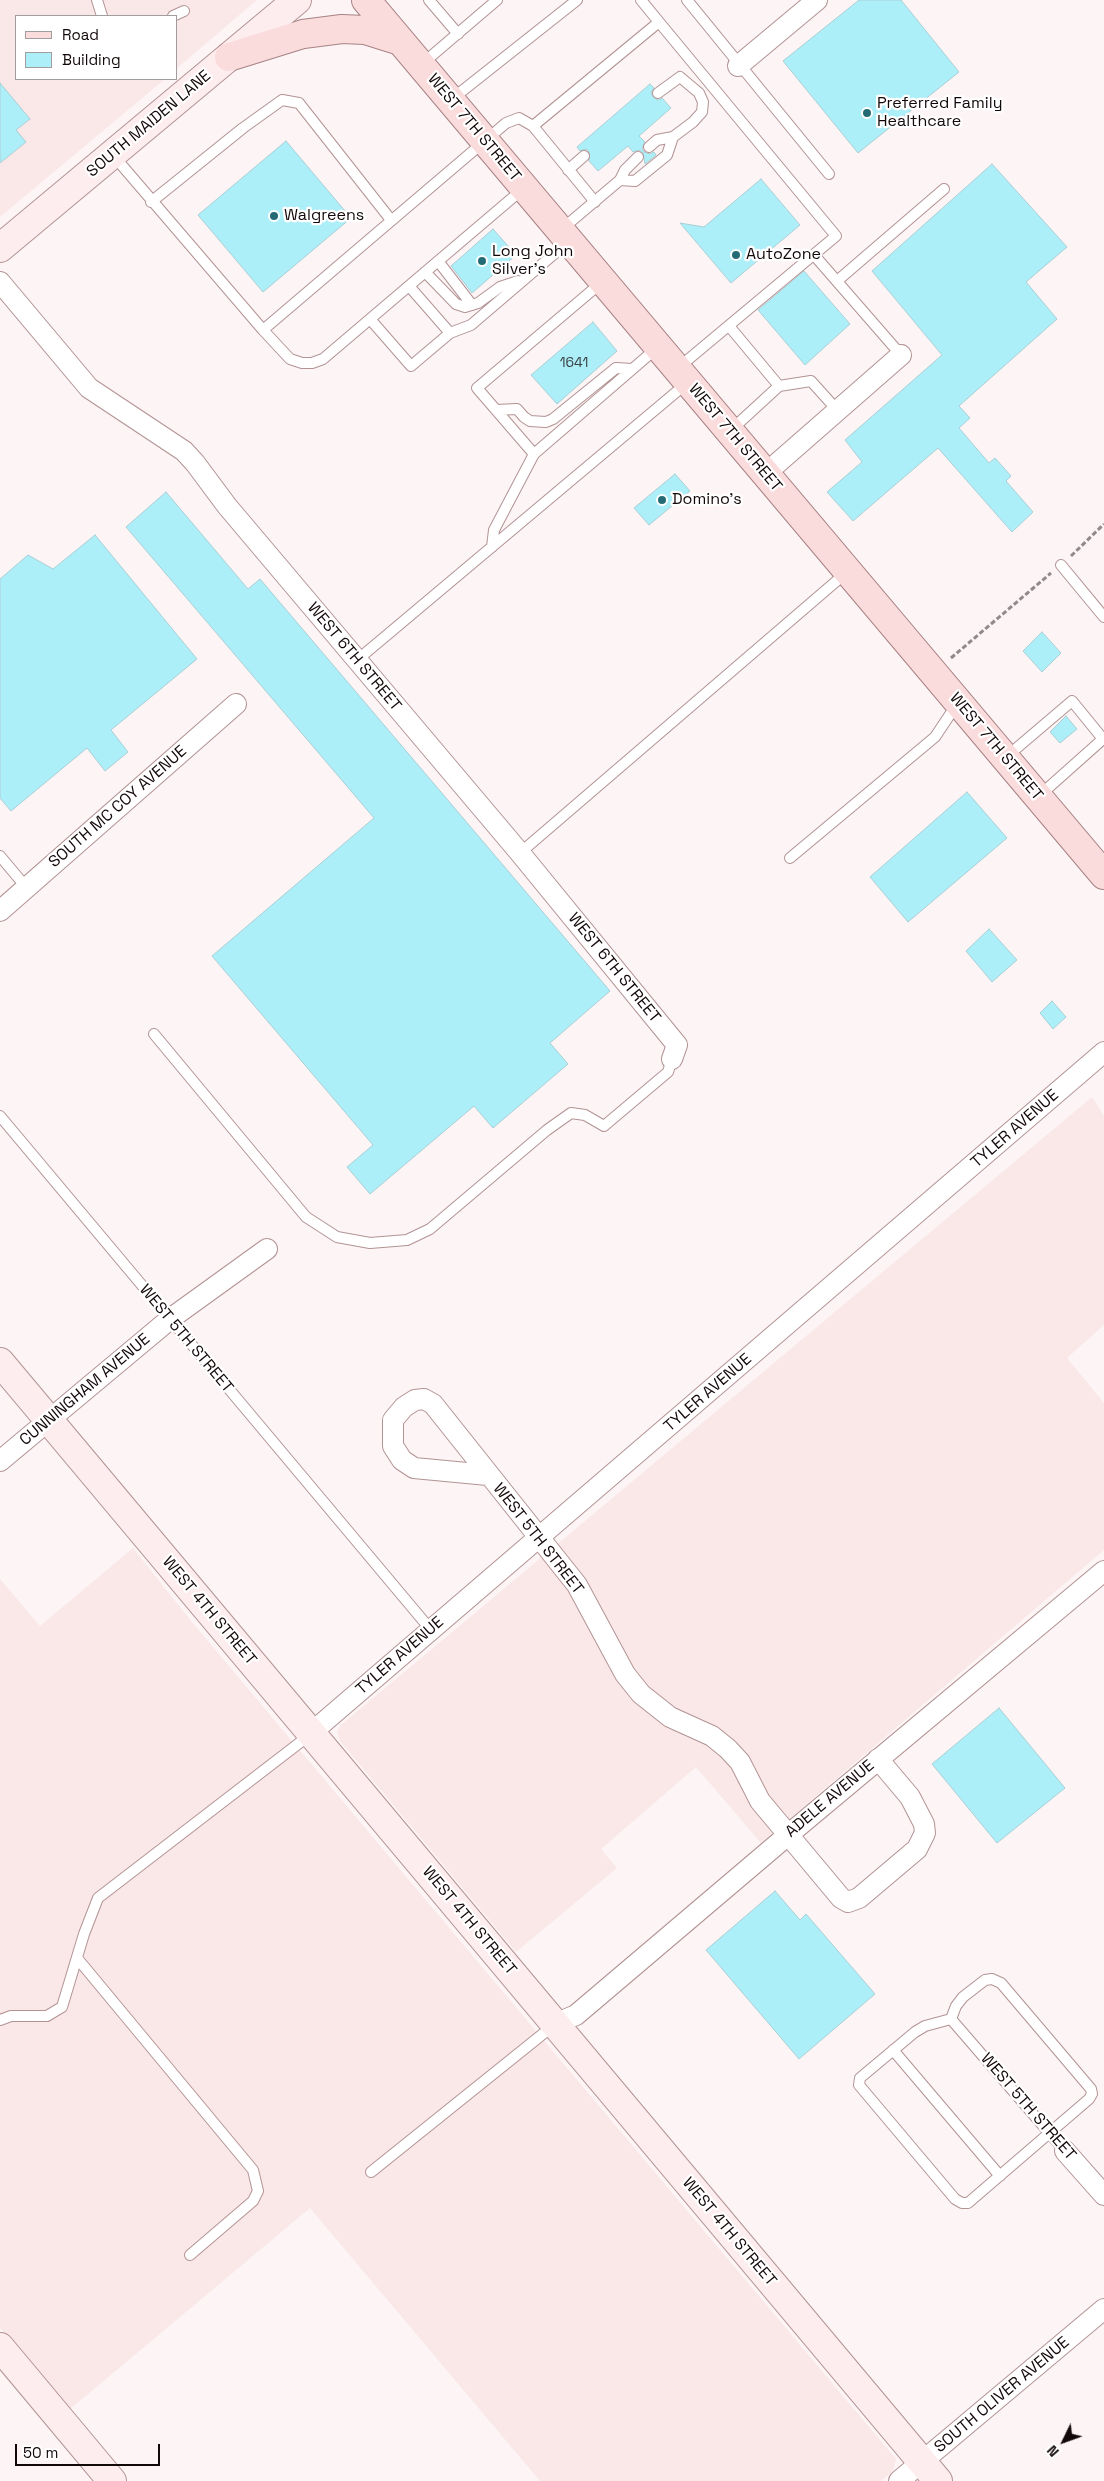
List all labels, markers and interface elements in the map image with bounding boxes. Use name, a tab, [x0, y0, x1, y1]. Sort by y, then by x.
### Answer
legend	[15, 15, 178, 80]
text: Road	[62, 25, 99, 44]
text: Building	[62, 50, 121, 69]
street label: SOUTH MAIDEN LANE	[83, 67, 215, 181]
street label: WEST 7TH STREET	[423, 70, 525, 186]
place label: Preferred Family Healthcare	[877, 94, 1002, 132]
marker: Preferred Family Healthcare	[861, 107, 873, 119]
place label: Walgreens	[284, 206, 364, 226]
marker: Walgreens	[268, 210, 280, 222]
place label: Long John Silver's	[492, 242, 573, 280]
place label: AutoZone	[746, 245, 821, 265]
marker: AutoZone	[730, 249, 742, 261]
marker: Long John Silver's	[476, 255, 488, 267]
house number: 1641	[560, 355, 588, 371]
street label: WEST 7TH STREET	[684, 380, 786, 496]
place label: Domino's	[672, 490, 742, 510]
marker: Domino's	[656, 494, 668, 506]
street label: WEST 6TH STREET	[303, 599, 405, 715]
street label: WEST 7TH STREET	[945, 689, 1047, 805]
street label: SOUTH MC COY AVENUE	[45, 742, 191, 872]
street label: WEST 6TH STREET	[564, 909, 664, 1027]
street label: TYLER AVENUE	[967, 1086, 1063, 1172]
street label: WEST 5TH STREET	[135, 1281, 237, 1397]
street label: CUNNINGHAM AVENUE	[16, 1330, 154, 1450]
street label: TYLER AVENUE	[660, 1350, 756, 1436]
street label: WEST 5TH STREET	[489, 1480, 587, 1598]
street label: WEST 4TH STREET	[158, 1553, 260, 1669]
street label: TYLER AVENUE	[352, 1613, 448, 1699]
street label: ADELE AVENUE	[782, 1756, 878, 1842]
street label: WEST 4TH STREET	[418, 1863, 520, 1979]
street label: WEST 5TH STREET	[976, 2049, 1080, 2165]
street label: WEST 4TH STREET	[678, 2174, 780, 2290]
street label: SOUTH OLIVER AVENUE	[931, 2333, 1073, 2457]
north arrow	[1039, 2416, 1089, 2466]
scale bar	[18, 2434, 162, 2466]
text: 50 m	[23, 2443, 58, 2462]

